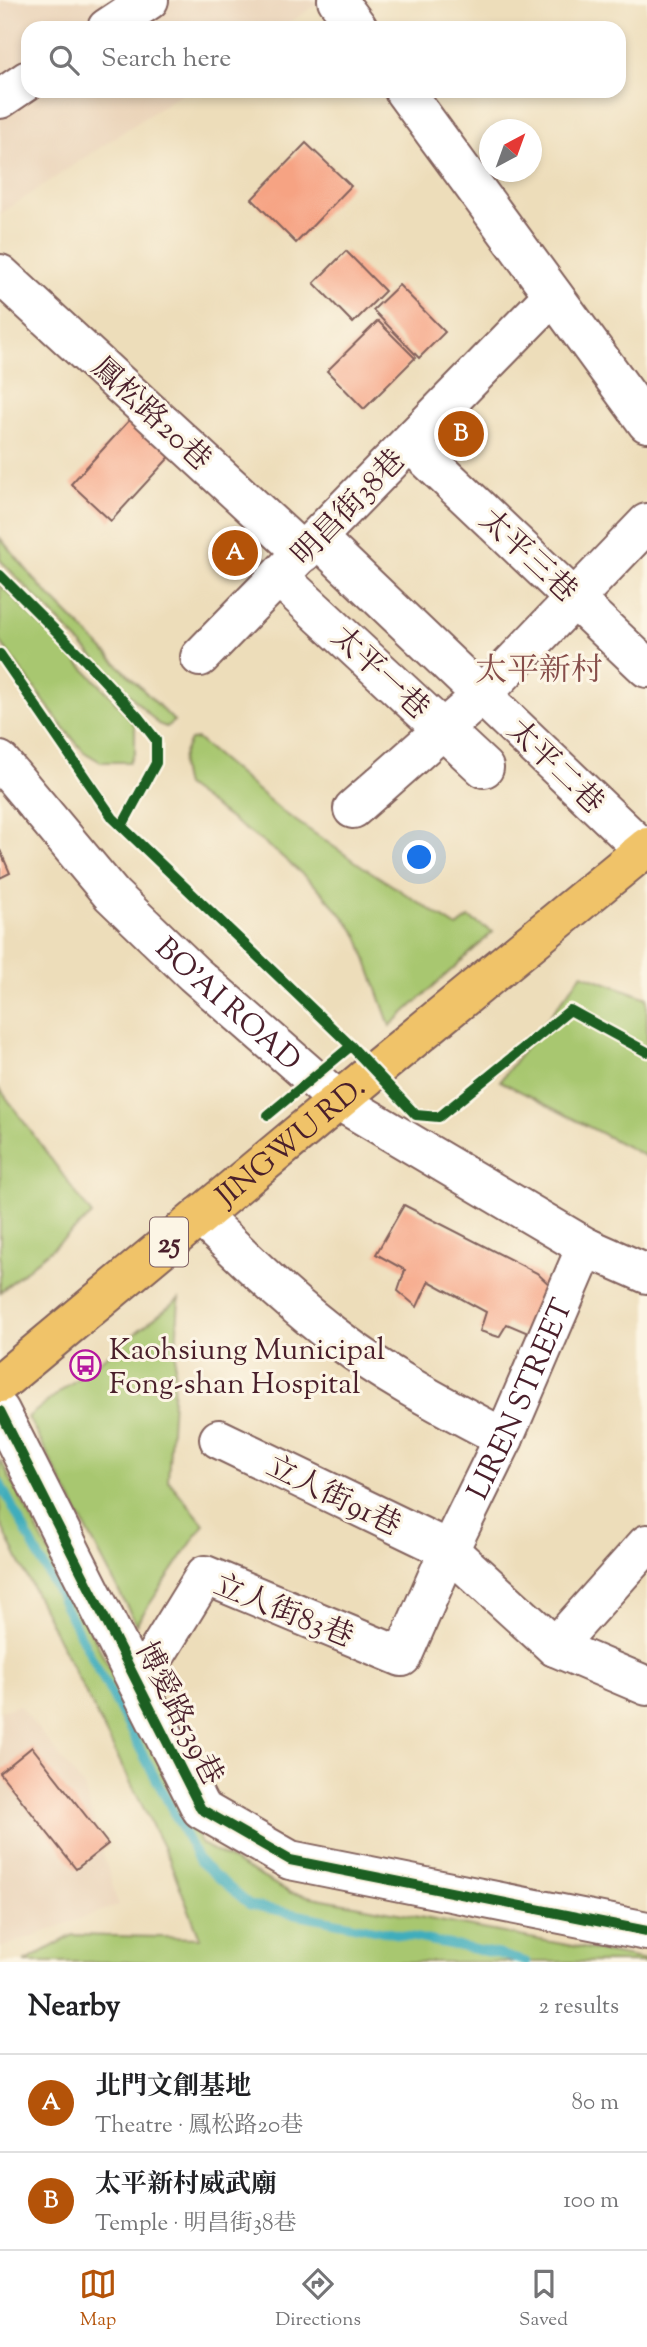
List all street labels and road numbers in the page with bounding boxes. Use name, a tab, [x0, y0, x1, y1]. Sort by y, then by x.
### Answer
street label: 鳳松路20巷	[81, 348, 220, 482]
street label: 明昌街38巷	[283, 441, 416, 577]
street label: 太平三巷	[469, 500, 586, 613]
street label: 太平一巷	[321, 617, 438, 730]
street label: 太平二巷	[496, 711, 612, 825]
street label: BO'AI ROAD	[144, 929, 309, 1082]
street label: JINGWU RD.	[206, 1068, 376, 1219]
road number: 25	[150, 1218, 188, 1266]
street label: LIREN STREET	[458, 1293, 585, 1508]
street label: 立人街91巷	[258, 1446, 407, 1548]
street label: 立人街83巷	[207, 1565, 359, 1660]
street label: 博愛路539巷	[123, 1635, 232, 1794]

